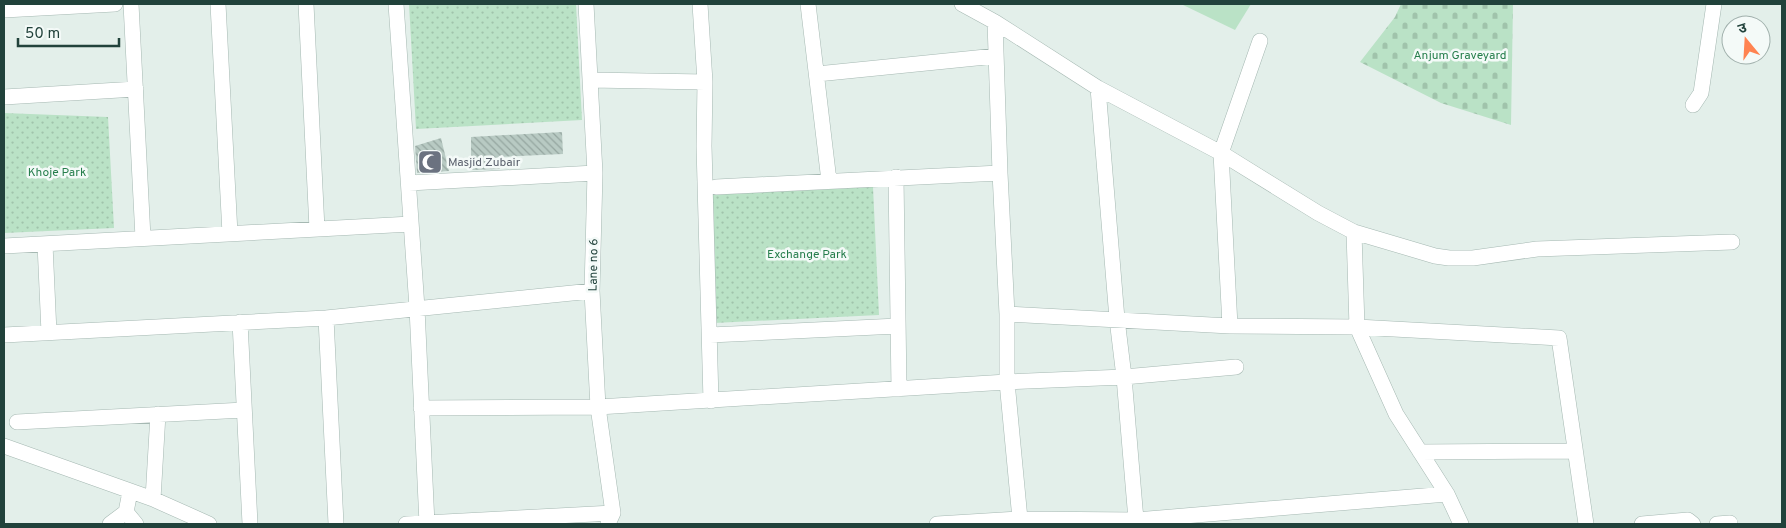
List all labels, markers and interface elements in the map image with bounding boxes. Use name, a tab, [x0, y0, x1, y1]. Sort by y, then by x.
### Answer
scale bar	[18, 15, 119, 47]
north arrow	[1721, 15, 1771, 65]
text: उ	[1736, 19, 1750, 38]
text: 50 m	[25, 25, 60, 44]
park label: Anjum Graveyard	[1413, 48, 1507, 64]
mosque icon: Masjid Zubair	[417, 149, 443, 175]
place label: Masjid Zubair	[448, 155, 521, 171]
park label: Khoje Park	[28, 165, 86, 181]
street label: Lane no 6	[586, 238, 602, 292]
park label: Exchange Park	[767, 247, 847, 263]

